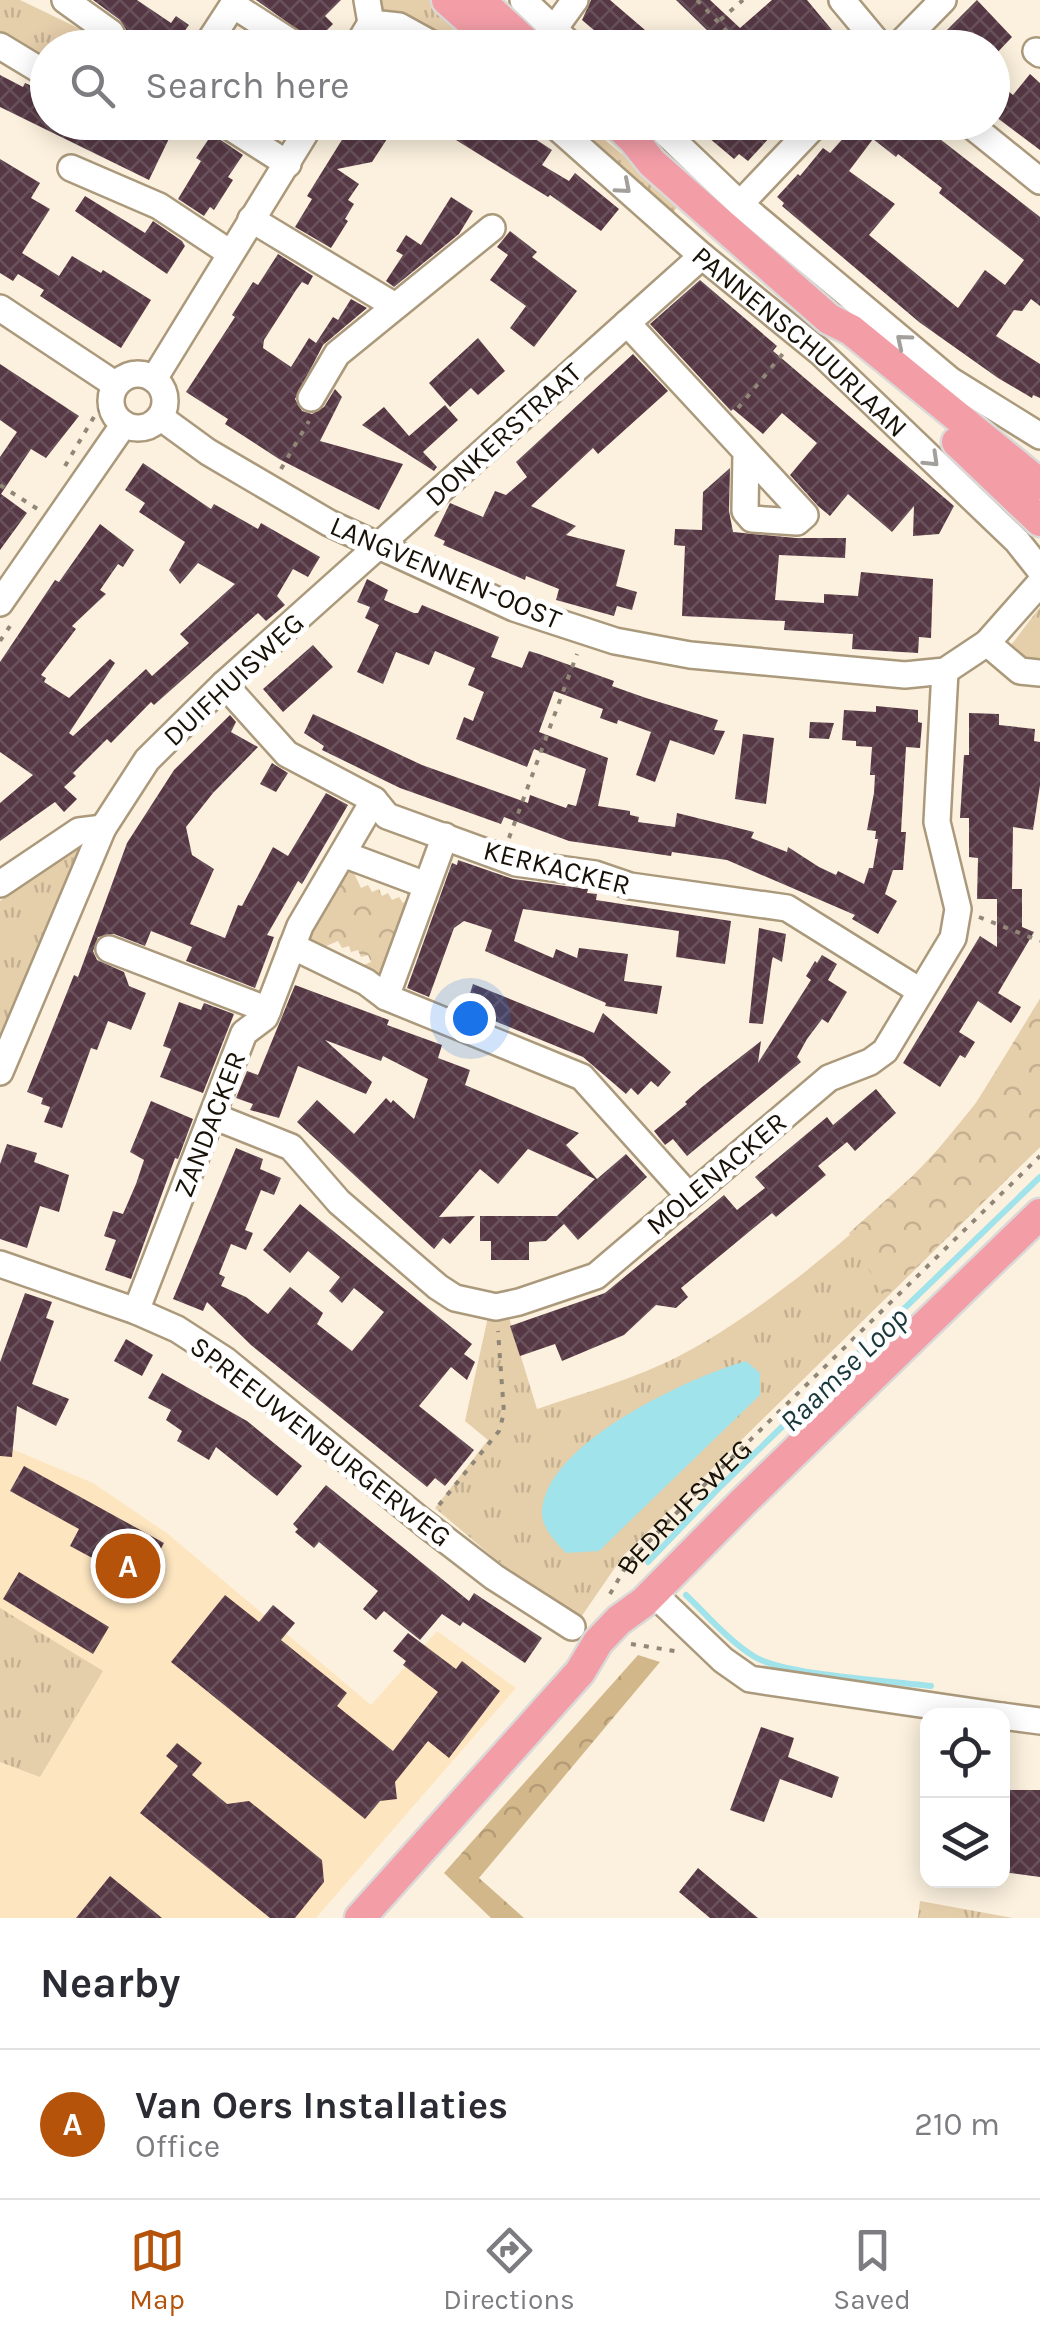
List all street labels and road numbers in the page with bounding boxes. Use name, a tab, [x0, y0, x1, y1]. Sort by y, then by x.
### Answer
street label: PANNENSCHUURLAAN	[685, 239, 914, 444]
street label: DONKERSTRAAT	[418, 356, 588, 513]
street label: LANGVENNEN-OOST	[325, 509, 566, 636]
street label: DUIFHUISWEG	[156, 606, 310, 753]
street label: KERKACKER	[480, 833, 634, 902]
street label: ZANDACKER	[167, 1047, 252, 1202]
street label: MOLENACKER	[639, 1105, 793, 1242]
street label: SPREEUWENBURGERWEG	[184, 1329, 458, 1553]
street label: BEDRIJFSWEG	[609, 1432, 758, 1580]

